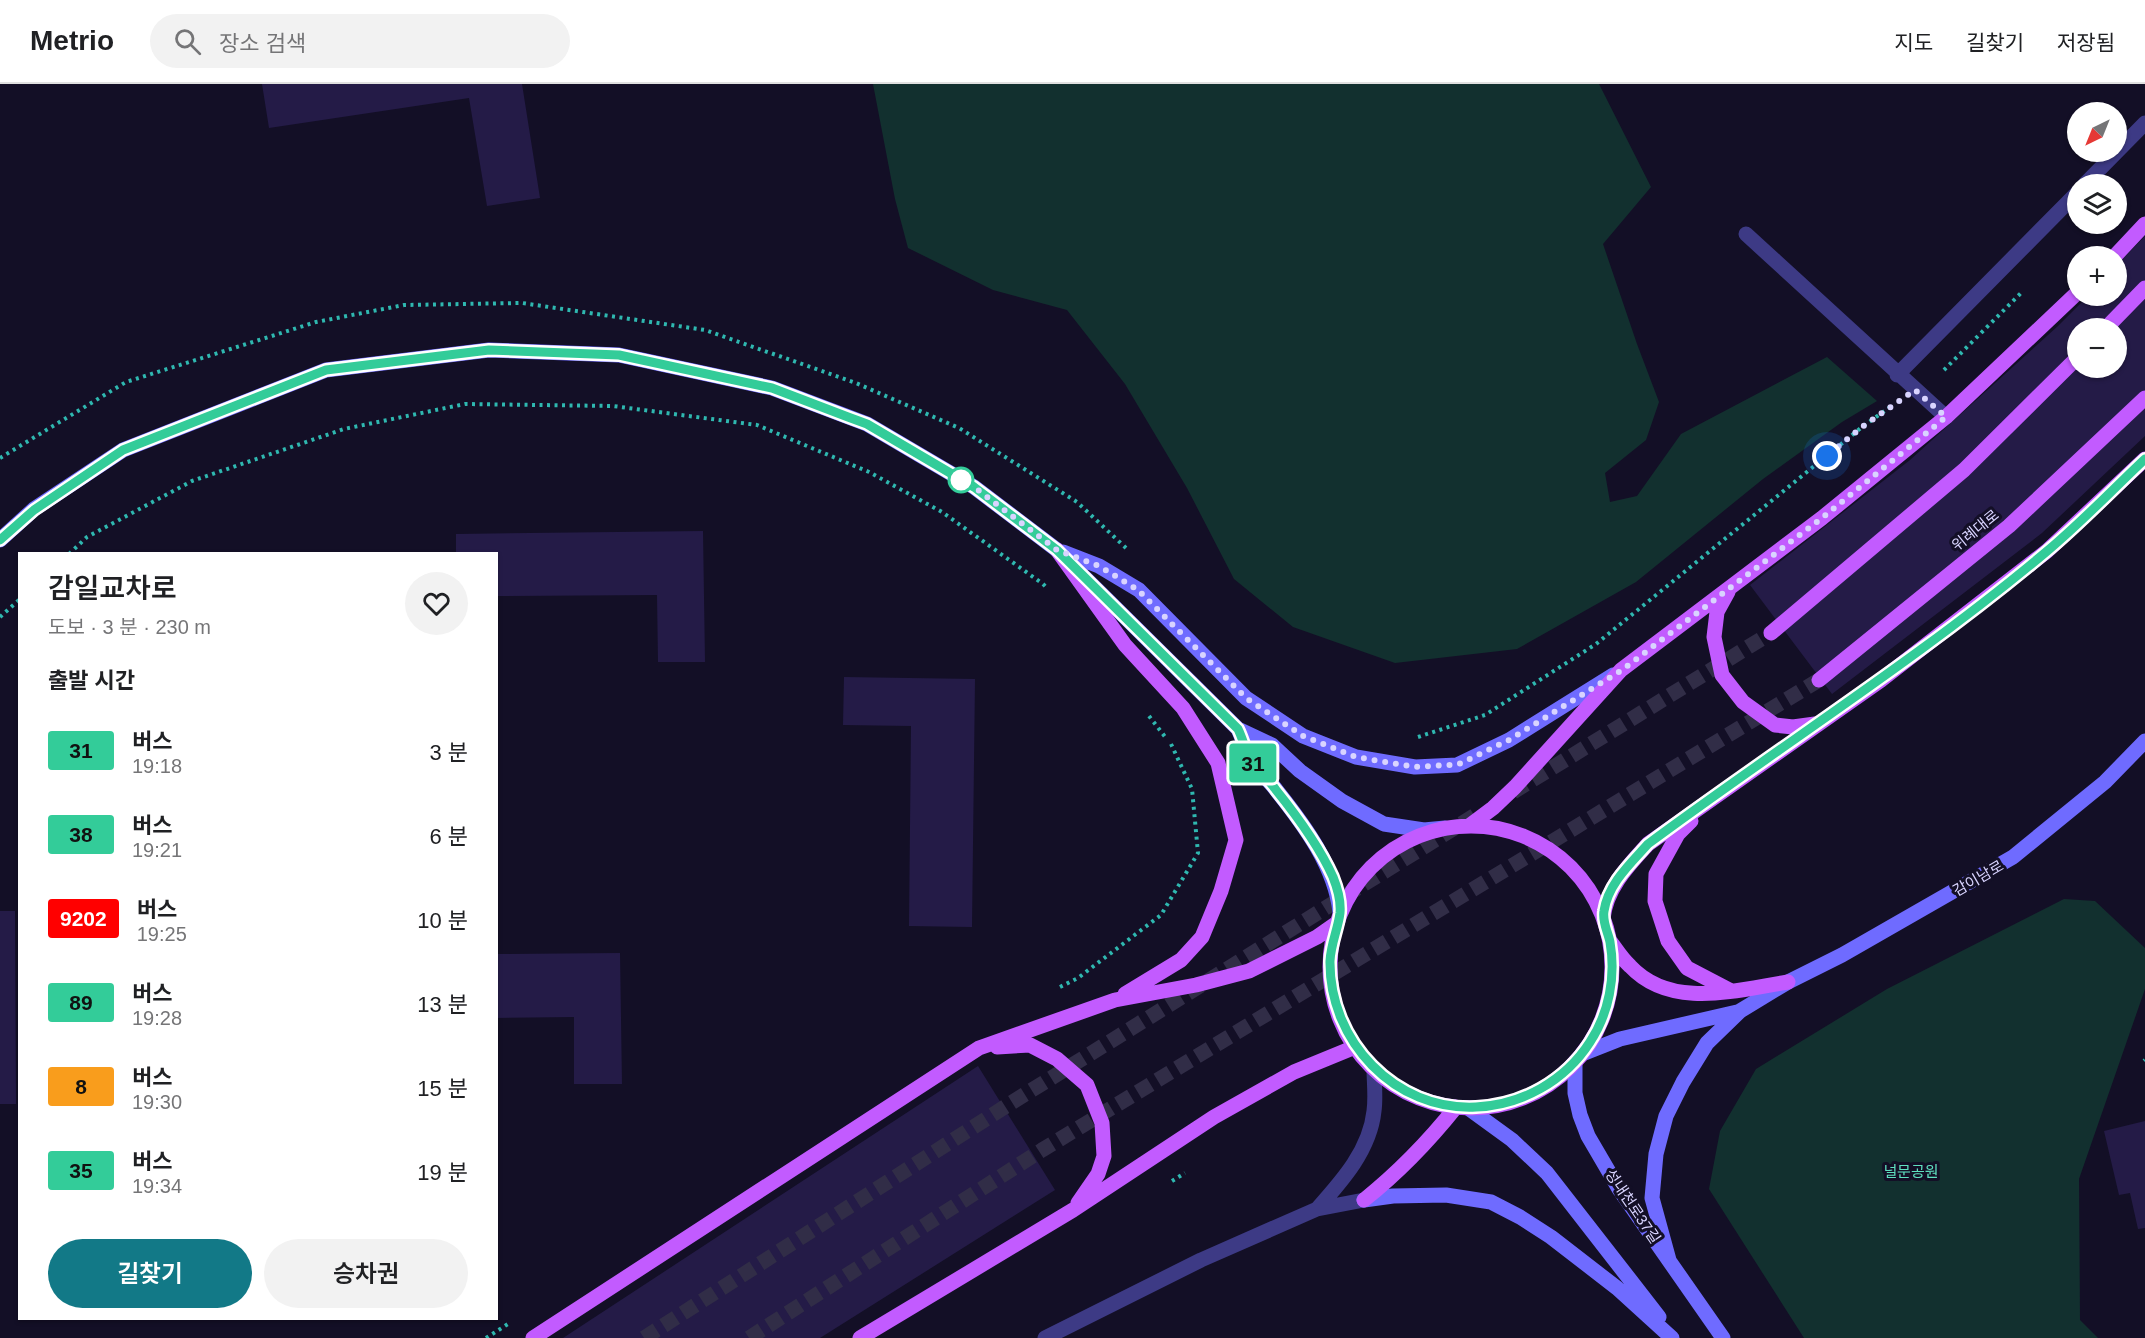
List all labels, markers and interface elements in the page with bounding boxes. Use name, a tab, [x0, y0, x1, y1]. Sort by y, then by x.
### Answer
search box	[150, 14, 570, 68]
text: Metrio	[30, 25, 114, 56]
icon: search	[171, 25, 204, 58]
text: 장소 검색	[219, 31, 306, 56]
text: 지도	[1894, 31, 1933, 54]
text: 길찾기	[1966, 31, 2024, 54]
text: 저장됨	[2057, 31, 2115, 54]
north arrow	[2067, 102, 2127, 162]
map controls	[2067, 102, 2127, 378]
button: layers	[2067, 174, 2127, 234]
button: +	[2067, 246, 2127, 306]
button: −	[2067, 318, 2127, 378]
your location	[1812, 441, 1842, 471]
unlabelled marker	[948, 467, 974, 493]
street label: 위례대로	[1948, 506, 2002, 554]
button: heart	[405, 572, 468, 635]
text: 감일교차로	[48, 573, 177, 604]
text: 도보 · 3 분 · 230 m	[48, 616, 211, 638]
text: 출발 시간	[48, 668, 135, 693]
text: 버스	[132, 729, 172, 754]
text: 31	[69, 739, 93, 762]
text: 3 분	[429, 740, 468, 765]
line badge: 31	[1226, 744, 1280, 782]
text: 31	[1241, 752, 1265, 775]
text: 19:18	[132, 755, 182, 777]
text: 버스	[132, 813, 172, 838]
text: 38	[69, 823, 93, 846]
text: 6 분	[429, 824, 468, 849]
text: 19:21	[132, 839, 182, 861]
street label: 감이남로	[1950, 857, 2006, 899]
text: 버스	[137, 897, 177, 922]
text: 9202	[60, 907, 107, 930]
text: 10 분	[417, 908, 468, 933]
text: 19:25	[137, 923, 187, 945]
text: 버스	[132, 981, 172, 1006]
text: 89	[69, 991, 93, 1014]
text: 13 분	[417, 992, 468, 1017]
text: 19:28	[132, 1007, 182, 1029]
text: 버스	[132, 1065, 172, 1090]
text: 8	[75, 1075, 87, 1098]
text: 15 분	[417, 1076, 468, 1101]
text: 19:30	[132, 1091, 182, 1113]
text: 버스	[132, 1149, 172, 1174]
text: 35	[69, 1159, 93, 1182]
text: 19 분	[417, 1160, 468, 1185]
park label: 널문공원	[1883, 1163, 1939, 1180]
street label: 성내천로37길	[1602, 1166, 1664, 1246]
text: 19:34	[132, 1175, 182, 1197]
button: 길찾기	[48, 1239, 252, 1308]
button: 승차권	[264, 1239, 468, 1308]

